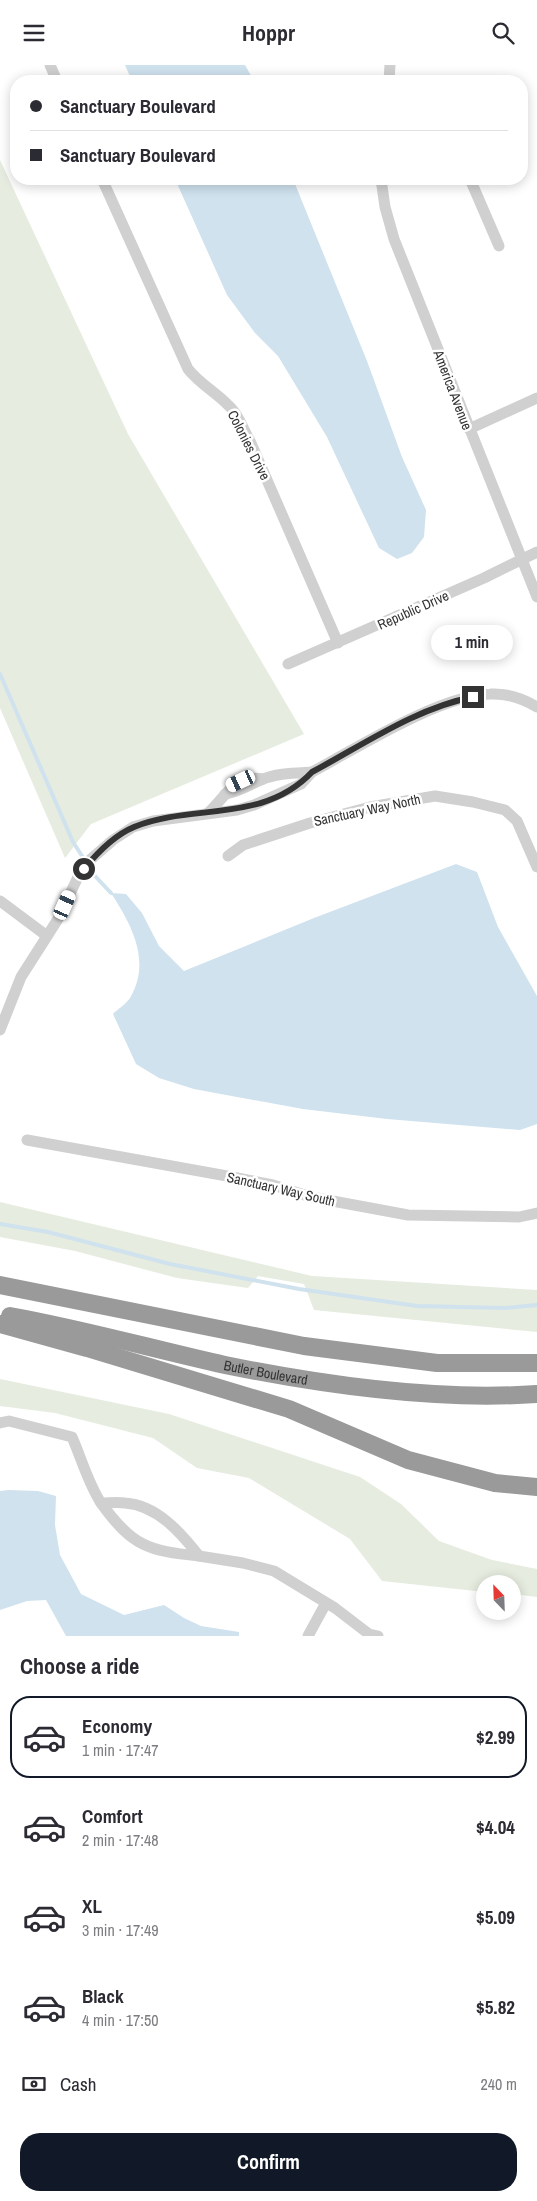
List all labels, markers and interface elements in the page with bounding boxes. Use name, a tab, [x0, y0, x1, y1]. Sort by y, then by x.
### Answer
text: Hoppr	[242, 18, 295, 48]
icon: menu	[20, 19, 48, 47]
icon: search	[489, 19, 517, 47]
text: Sanctuary Boulevard	[60, 93, 216, 119]
text: Sanctuary Boulevard	[60, 142, 216, 168]
street label: America Avenue	[429, 347, 476, 432]
street label: Colonies Drive	[224, 407, 274, 483]
street label: Republic Drive	[375, 586, 451, 634]
callout: 1 min	[432, 625, 514, 659]
text: 1 min	[455, 631, 489, 653]
route end	[462, 686, 484, 708]
car	[224, 768, 257, 794]
street label: Sanctuary Way North	[312, 790, 422, 830]
route start	[73, 858, 95, 880]
car	[52, 888, 77, 922]
street label: Sanctuary Way South	[225, 1168, 337, 1210]
street label: Butler Boulevard	[222, 1356, 309, 1389]
north arrow	[476, 1575, 521, 1620]
map controls	[476, 1575, 521, 1620]
text: Choose a ride	[20, 1651, 139, 1681]
text: Economy	[82, 1713, 152, 1739]
icon: car	[22, 1715, 67, 1760]
text: $2.99	[476, 1724, 515, 1750]
text: 1 min · 17:47	[82, 1739, 159, 1761]
text: Comfort	[82, 1803, 143, 1829]
icon: car	[22, 1805, 67, 1850]
text: $4.04	[476, 1814, 515, 1840]
text: 2 min · 17:48	[82, 1829, 159, 1851]
text: XL	[82, 1893, 102, 1919]
icon: car	[22, 1895, 67, 1940]
text: $5.09	[476, 1904, 515, 1930]
text: 3 min · 17:49	[82, 1919, 159, 1941]
text: Black	[82, 1983, 124, 2009]
icon: car	[22, 1985, 67, 2030]
text: $5.82	[476, 1994, 515, 2020]
text: 4 min · 17:50	[82, 2009, 159, 2031]
icon: cash	[20, 2070, 48, 2098]
text: Cash	[60, 2071, 96, 2097]
text: 240 m	[481, 2073, 517, 2095]
button: Confirm	[20, 2133, 517, 2191]

